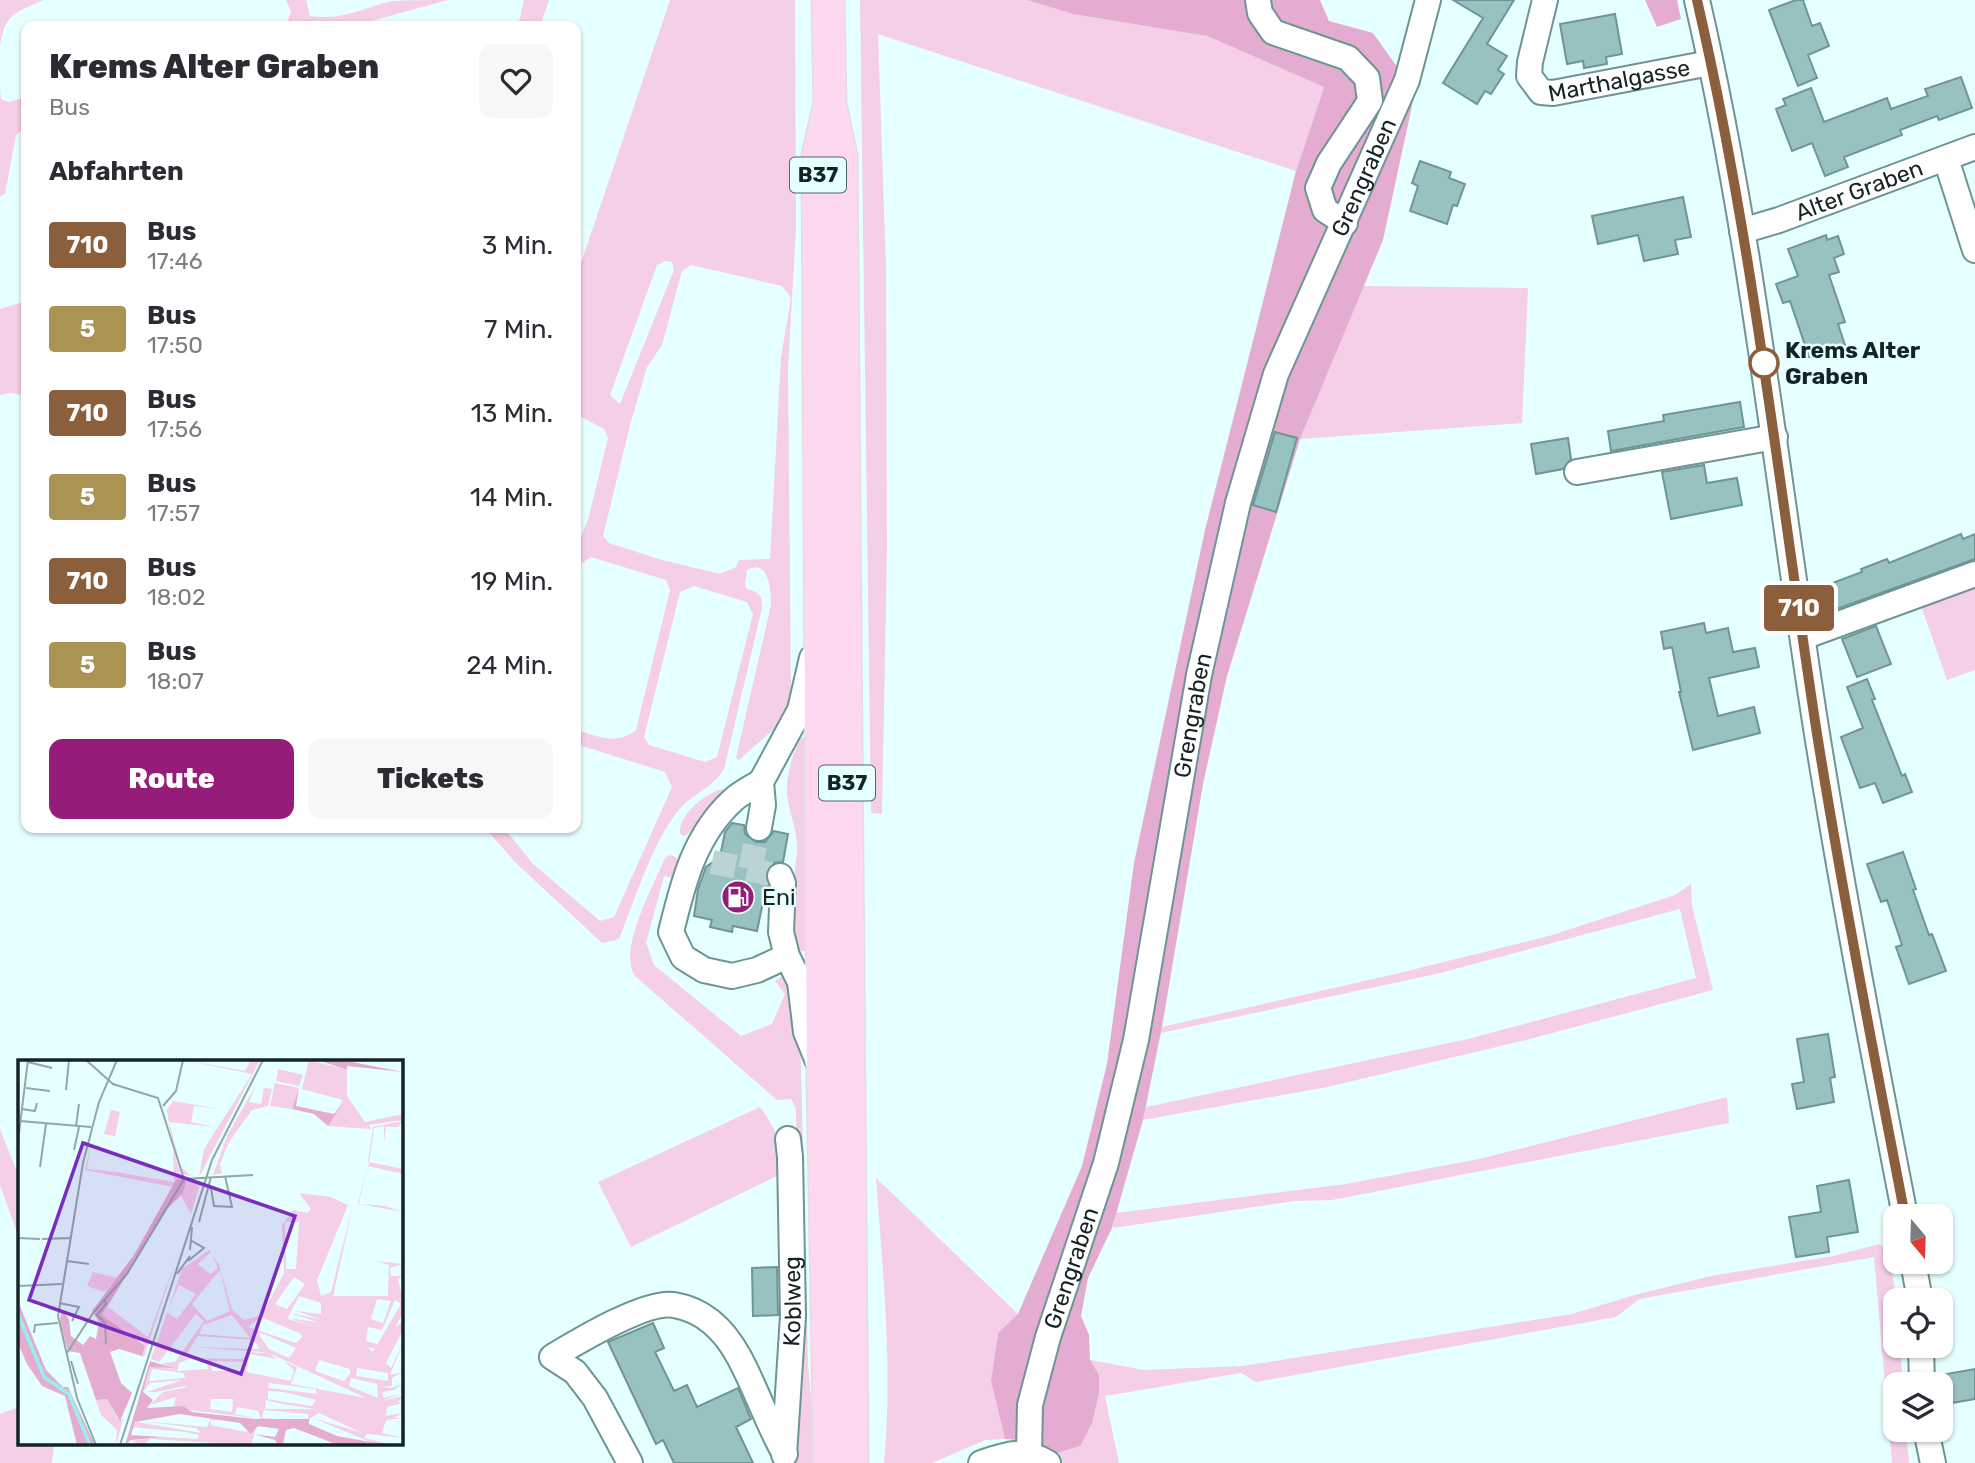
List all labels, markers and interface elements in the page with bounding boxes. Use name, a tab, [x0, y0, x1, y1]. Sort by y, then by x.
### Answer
button: heart	[479, 44, 553, 118]
text: Krems Alter Graben	[49, 47, 379, 86]
street label: Marthalgasse	[1546, 53, 1692, 108]
text: Bus	[49, 93, 90, 121]
street label: Grengraben	[1325, 114, 1402, 241]
street label: Alter Graben	[1791, 154, 1927, 227]
text: Abfahrten	[49, 156, 184, 187]
road number: B37	[790, 158, 846, 192]
text: Bus	[147, 216, 196, 247]
text: 3 Min.	[482, 230, 553, 261]
text: 710	[67, 231, 109, 259]
text: 17:46	[147, 247, 203, 275]
text: Bus	[147, 300, 196, 331]
text: 7 Min.	[484, 314, 553, 345]
text: 5	[80, 315, 95, 343]
text: 17:50	[147, 331, 203, 359]
place label: Krems Alter Graben	[1785, 336, 1921, 390]
marker: Krems Alter Graben	[1749, 348, 1779, 378]
text: Bus	[147, 384, 196, 415]
text: 13 Min.	[471, 398, 553, 429]
text: 710	[67, 399, 109, 427]
text: 17:56	[147, 415, 202, 443]
text: Bus	[147, 468, 196, 499]
text: 14 Min.	[470, 482, 553, 513]
text: 5	[80, 483, 95, 511]
text: 17:57	[147, 499, 200, 527]
text: Bus	[147, 552, 196, 583]
text: 19 Min.	[471, 566, 553, 597]
text: 710	[67, 567, 109, 595]
text: 18:02	[147, 583, 205, 611]
line badge: 710	[1759, 585, 1839, 631]
text: 710	[1778, 594, 1820, 622]
text: Bus	[147, 636, 196, 667]
text: 24 Min.	[466, 650, 553, 681]
street label: Grengraben	[1168, 650, 1218, 780]
text: 5	[80, 651, 95, 679]
text: 18:07	[147, 667, 204, 695]
button: Route	[49, 739, 294, 819]
button: Tickets	[308, 739, 553, 819]
road number: B37	[819, 766, 875, 800]
fuel station icon: Eni	[719, 878, 757, 916]
place label: Eni	[762, 883, 795, 911]
inset map	[18, 1060, 402, 1446]
street label: Grengraben	[1038, 1204, 1104, 1333]
north arrow	[1883, 1204, 1953, 1274]
map controls	[1883, 1204, 1953, 1442]
street label: Koblweg	[777, 1256, 807, 1347]
button: locate	[1883, 1288, 1953, 1358]
button: layers	[1883, 1372, 1953, 1442]

